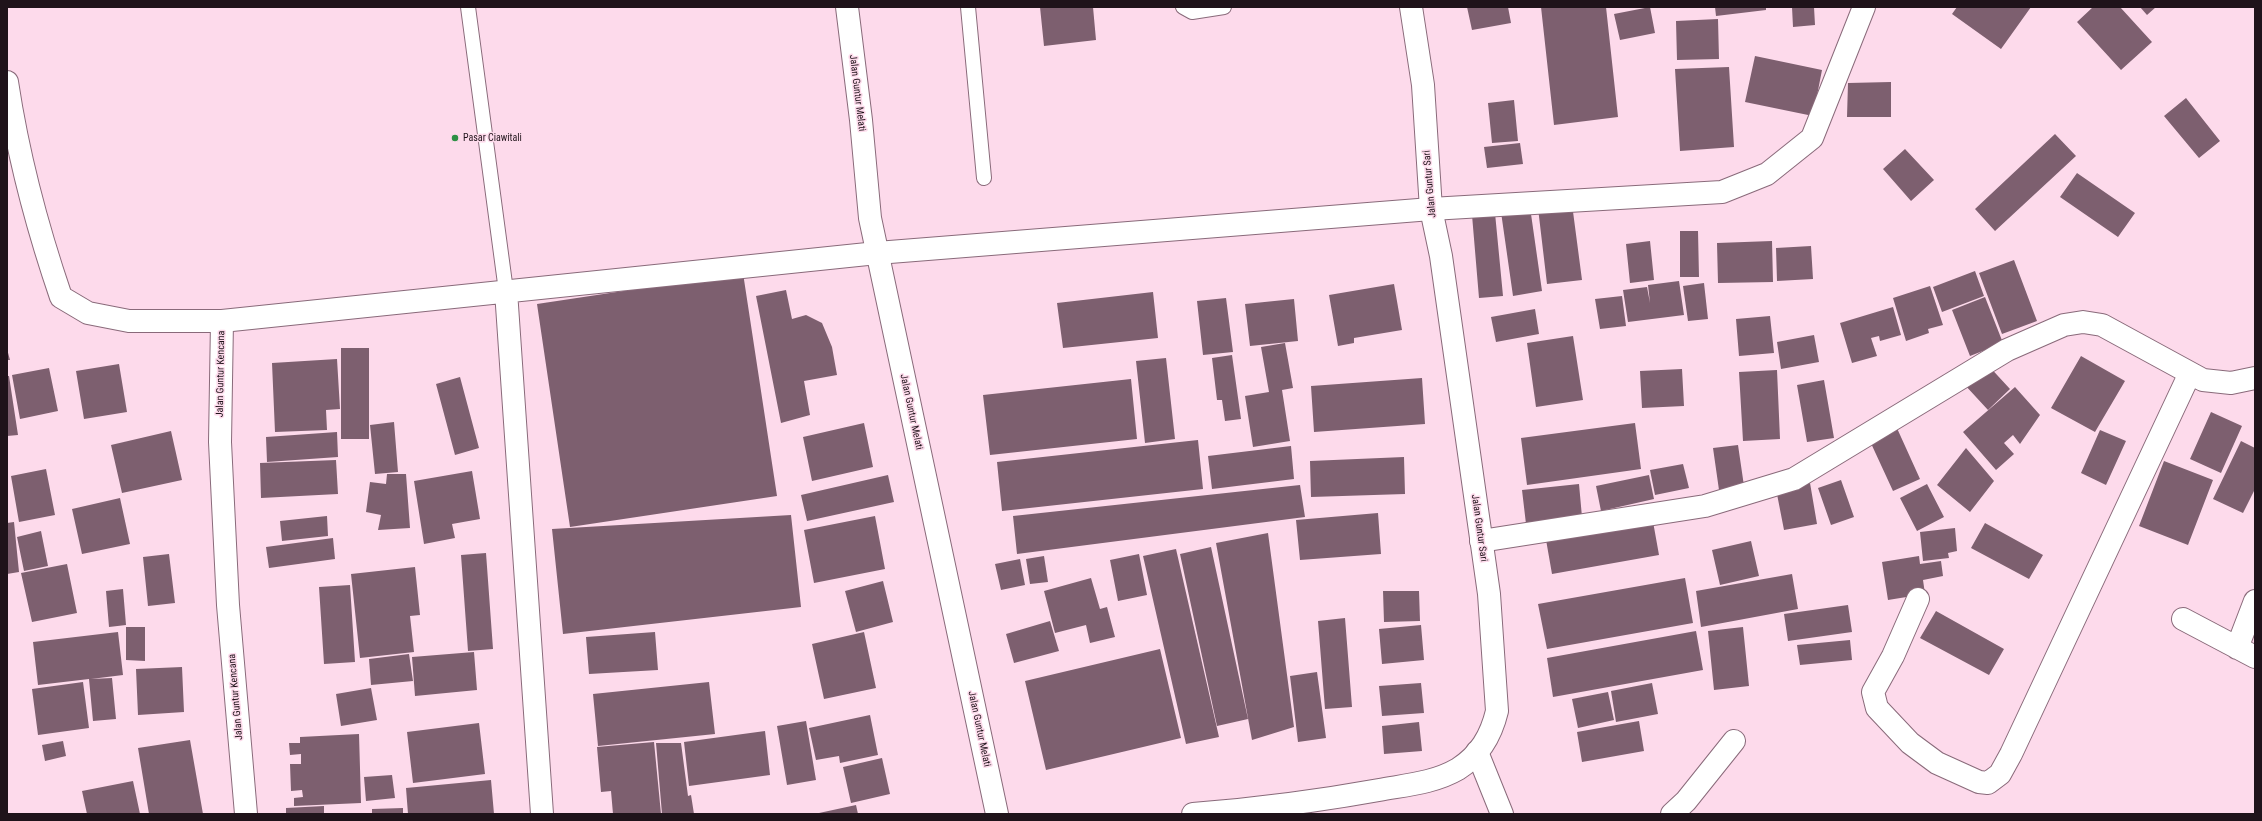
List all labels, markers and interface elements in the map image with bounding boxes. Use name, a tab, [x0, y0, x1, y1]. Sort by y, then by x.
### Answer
street label: Jalan Guntur Melati	[846, 54, 868, 132]
place label: Pasar Ciawitali	[463, 132, 522, 144]
marker: Pasar Ciawitali	[450, 133, 460, 143]
street label: Jalan Guntur Sari	[1421, 150, 1439, 218]
street label: Jalan Guntur Kencana	[214, 331, 228, 417]
street label: Jalan Guntur Melati	[897, 373, 925, 451]
street label: Jalan Guntur Sari	[1468, 494, 1490, 562]
street label: Jalan Guntur Kencana	[226, 653, 246, 741]
street label: Jalan Guntur Melati	[965, 690, 993, 768]

